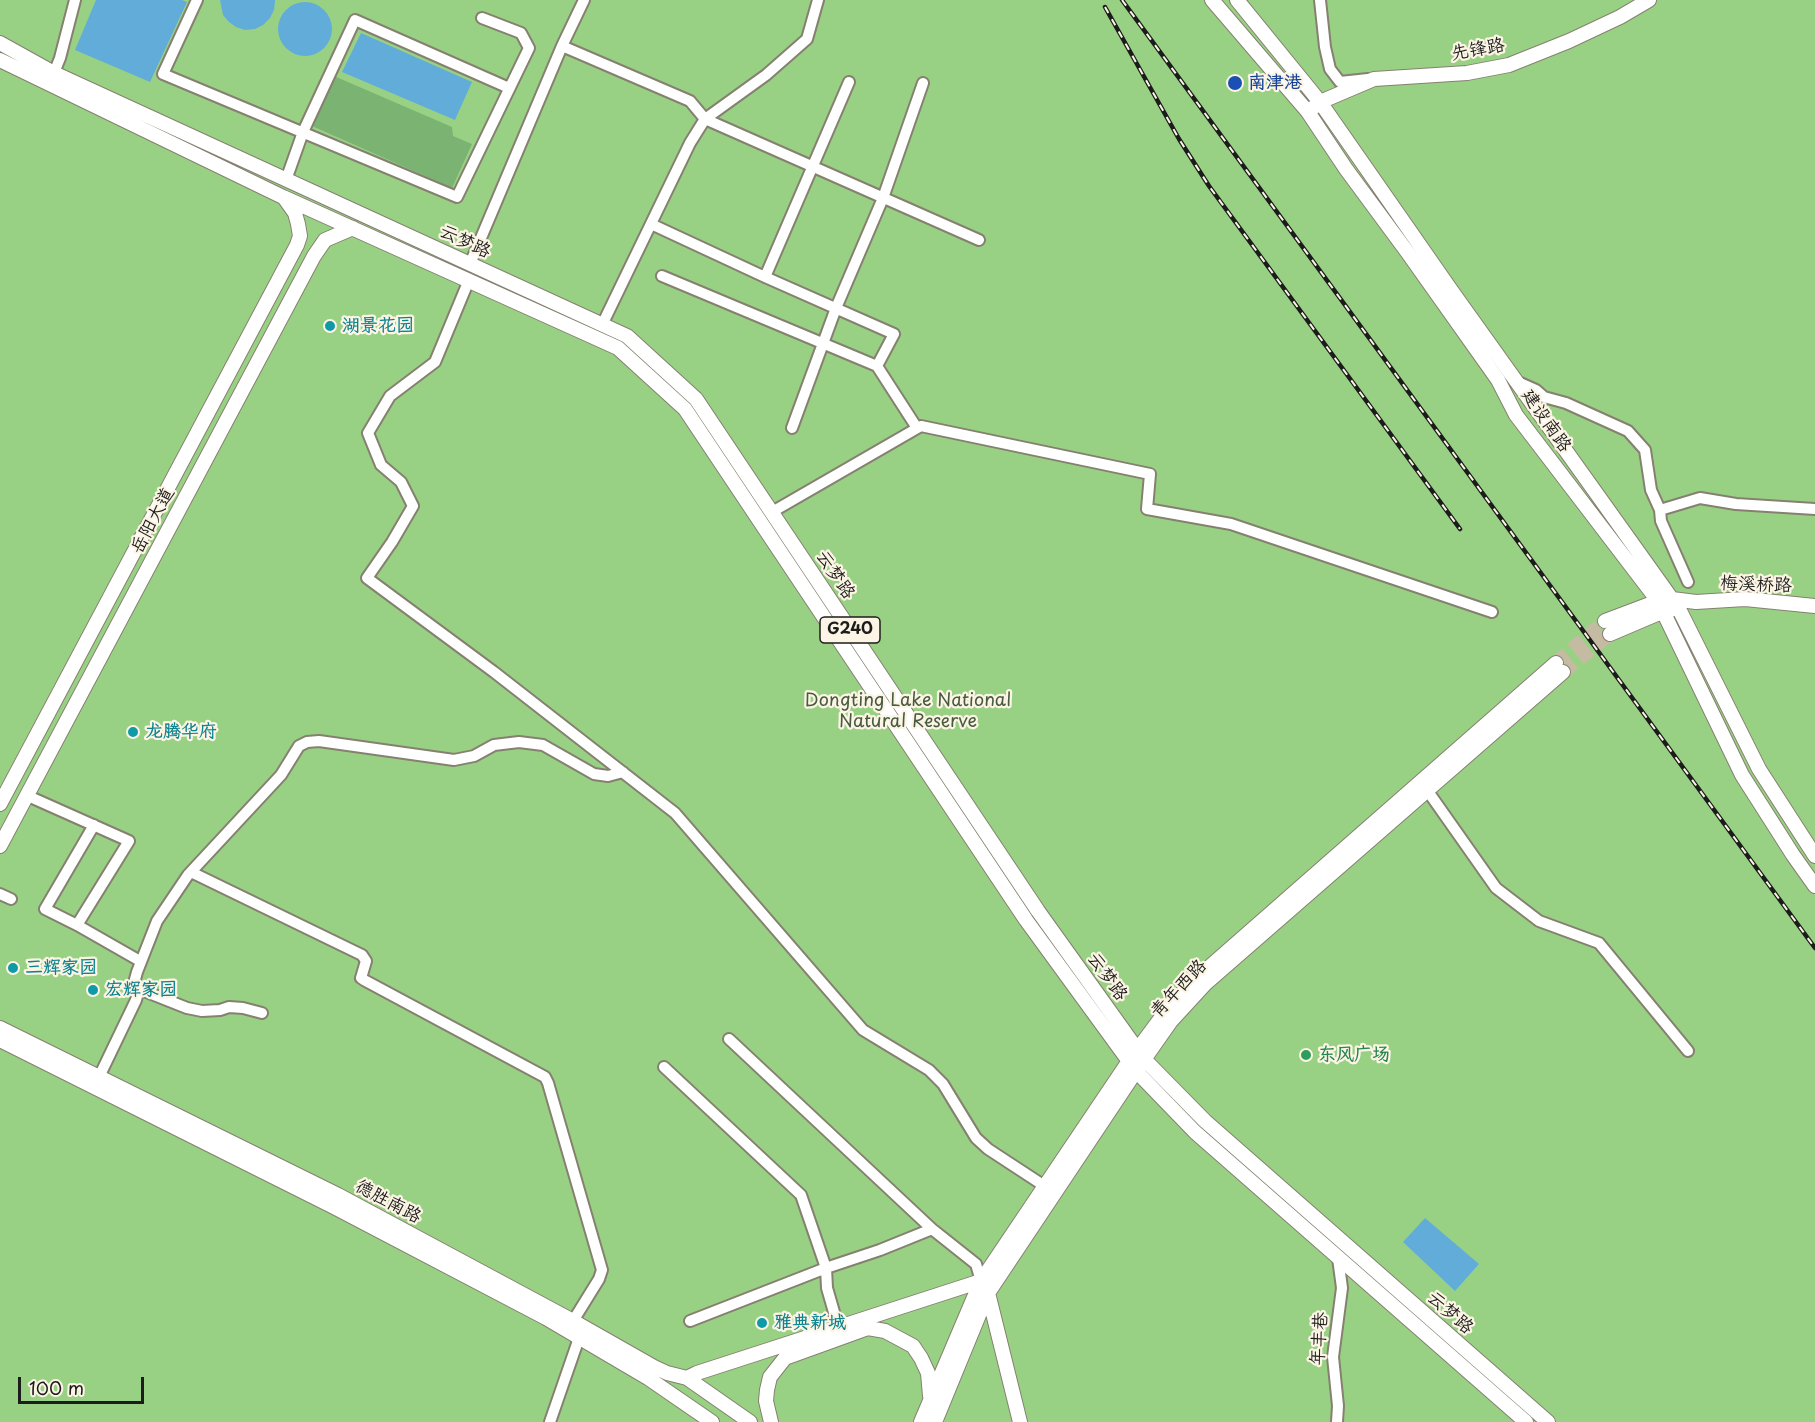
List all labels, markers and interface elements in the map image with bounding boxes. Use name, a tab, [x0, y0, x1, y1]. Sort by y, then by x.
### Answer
street label: 先锋路	[1450, 35, 1506, 65]
place label: 南津港	[1248, 72, 1302, 94]
marker: 南津港	[1226, 74, 1244, 92]
street label: 云梦路	[436, 221, 494, 263]
place label: 湖景花园	[342, 315, 414, 337]
marker: 湖景花园	[323, 319, 337, 333]
street label: 建设南路	[1517, 385, 1575, 457]
street label: 岳阳大道	[127, 484, 179, 558]
street label: 云梦路	[811, 547, 859, 603]
street label: 梅溪桥路	[1720, 573, 1792, 597]
road number: G240	[820, 617, 880, 643]
park label: Dongting Lake National Natural Reserve	[805, 690, 1011, 732]
place label: 龙腾华府	[145, 721, 217, 743]
marker: 龙腾华府	[126, 725, 140, 739]
street label: 云梦路	[1082, 949, 1132, 1005]
street label: 青年西路	[1147, 955, 1211, 1023]
place label: 三辉家园	[25, 957, 97, 979]
marker: 三辉家园	[6, 961, 20, 975]
place label: 宏辉家园	[105, 979, 177, 1001]
marker: 宏辉家园	[86, 983, 100, 997]
place label: 东风广场	[1318, 1044, 1390, 1066]
marker: 东风广场	[1299, 1048, 1313, 1062]
street label: 德胜南路	[351, 1176, 425, 1228]
street label: 云梦路	[1423, 1287, 1477, 1339]
street label: 年丰巷	[1307, 1311, 1333, 1367]
place label: 雅典新城	[774, 1312, 846, 1334]
marker: 雅典新城	[755, 1316, 769, 1330]
scale bar	[21, 1365, 147, 1403]
text: 100 m	[29, 1374, 84, 1401]

